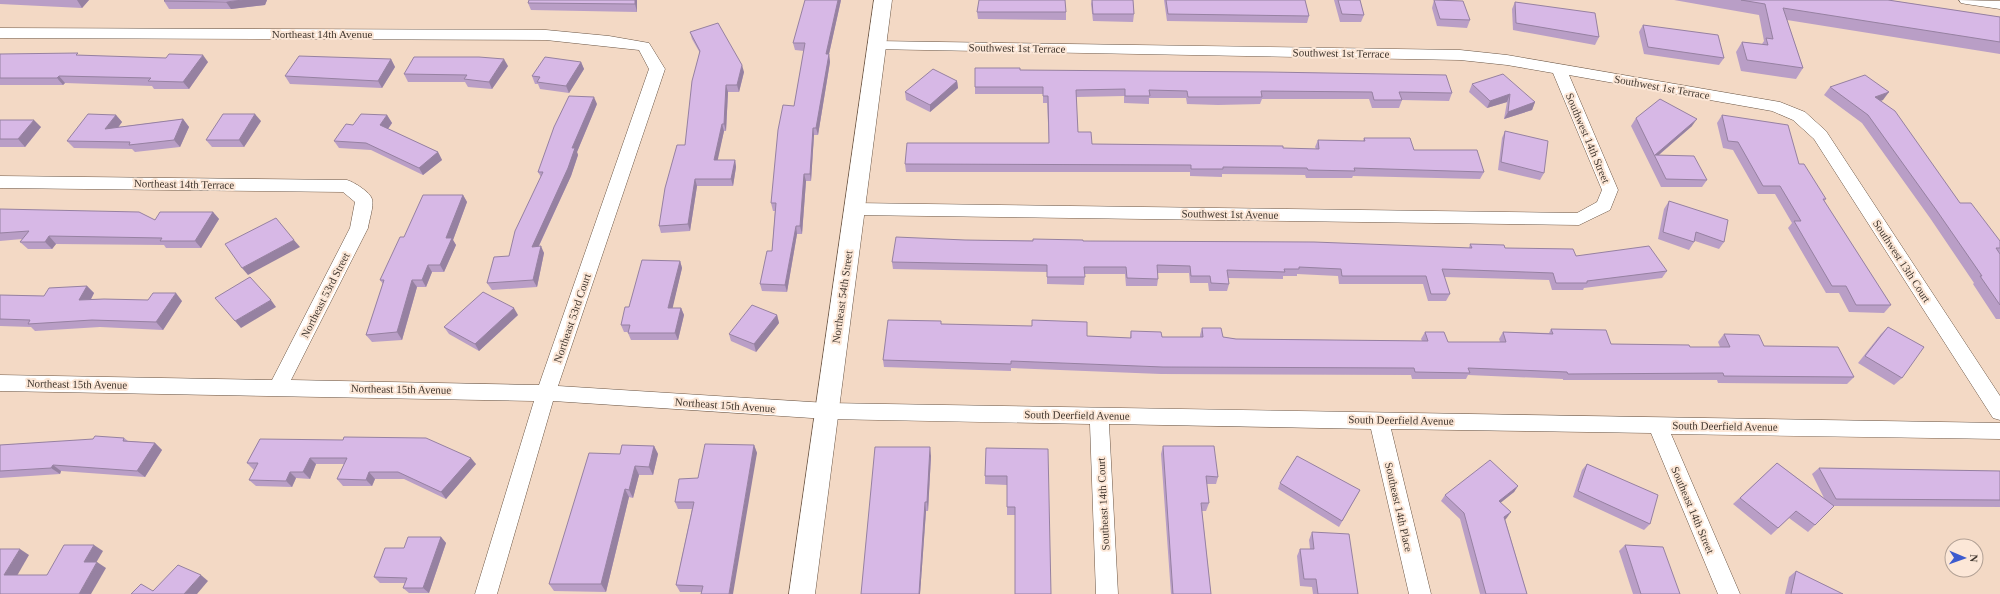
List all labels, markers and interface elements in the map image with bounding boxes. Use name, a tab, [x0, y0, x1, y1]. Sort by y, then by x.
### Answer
street label: Northeast 14th Avenue	[272, 28, 372, 40]
street label: Southwest 1st Terrace	[969, 41, 1066, 55]
street label: Southwest 1st Terrace	[1293, 46, 1390, 60]
street label: Southwest 1st Terrace	[1613, 73, 1711, 101]
street label: Southwest 14th Street	[1564, 91, 1612, 185]
street label: Northeast 14th Terrace	[134, 177, 234, 191]
street label: Southwest 1st Avenue	[1181, 207, 1279, 221]
street label: Southwest 13th Court	[1871, 217, 1933, 305]
street label: Northeast 53rd Street	[298, 250, 352, 340]
street label: Northeast 54th Street	[830, 250, 854, 344]
street label: Northeast 53rd Court	[551, 272, 593, 364]
street label: Northeast 15th Avenue	[27, 377, 128, 391]
street label: Northeast 15th Avenue	[351, 382, 452, 396]
street label: Northeast 15th Avenue	[674, 396, 776, 415]
street label: South Deerfield Avenue	[1024, 408, 1130, 422]
street label: South Deerfield Avenue	[1348, 413, 1454, 427]
street label: South Deerfield Avenue	[1672, 419, 1778, 433]
street label: Southeast 14th Court	[1095, 457, 1111, 551]
street label: Southeast 14th Place	[1383, 461, 1415, 553]
street label: Southeast 14th Street	[1669, 465, 1717, 555]
north arrow	[1944, 538, 1984, 578]
text: N	[1968, 554, 1980, 563]

